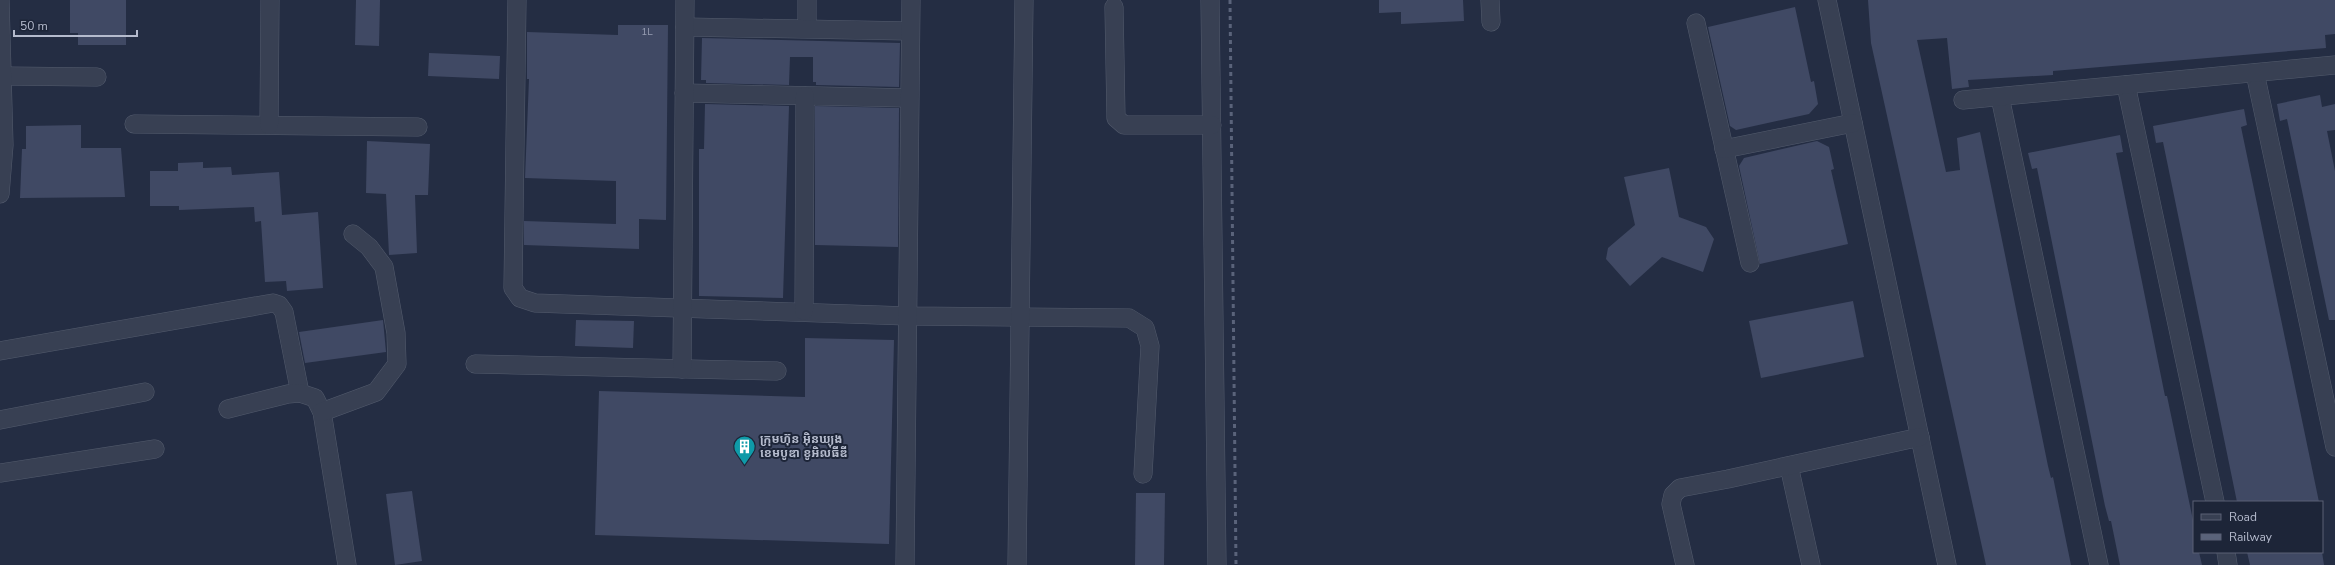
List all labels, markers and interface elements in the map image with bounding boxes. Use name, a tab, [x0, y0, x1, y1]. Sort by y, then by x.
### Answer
scale bar	[14, 12, 137, 38]
text: 50 m	[20, 18, 48, 34]
house number: 1L	[641, 25, 653, 39]
place label: ក្រុមហ៊ុន អ៊ិនឃ្យុង ខេមបូឌា ខូអិលធីឌី	[760, 431, 848, 461]
building icon: ក្រុមហ៊ុន អ៊ិនឃ្យុង ខេមបូឌា ខូអិលធីឌី	[731, 433, 757, 466]
legend	[2193, 501, 2323, 553]
text: Road	[2229, 509, 2257, 525]
text: Railway	[2229, 529, 2273, 545]

